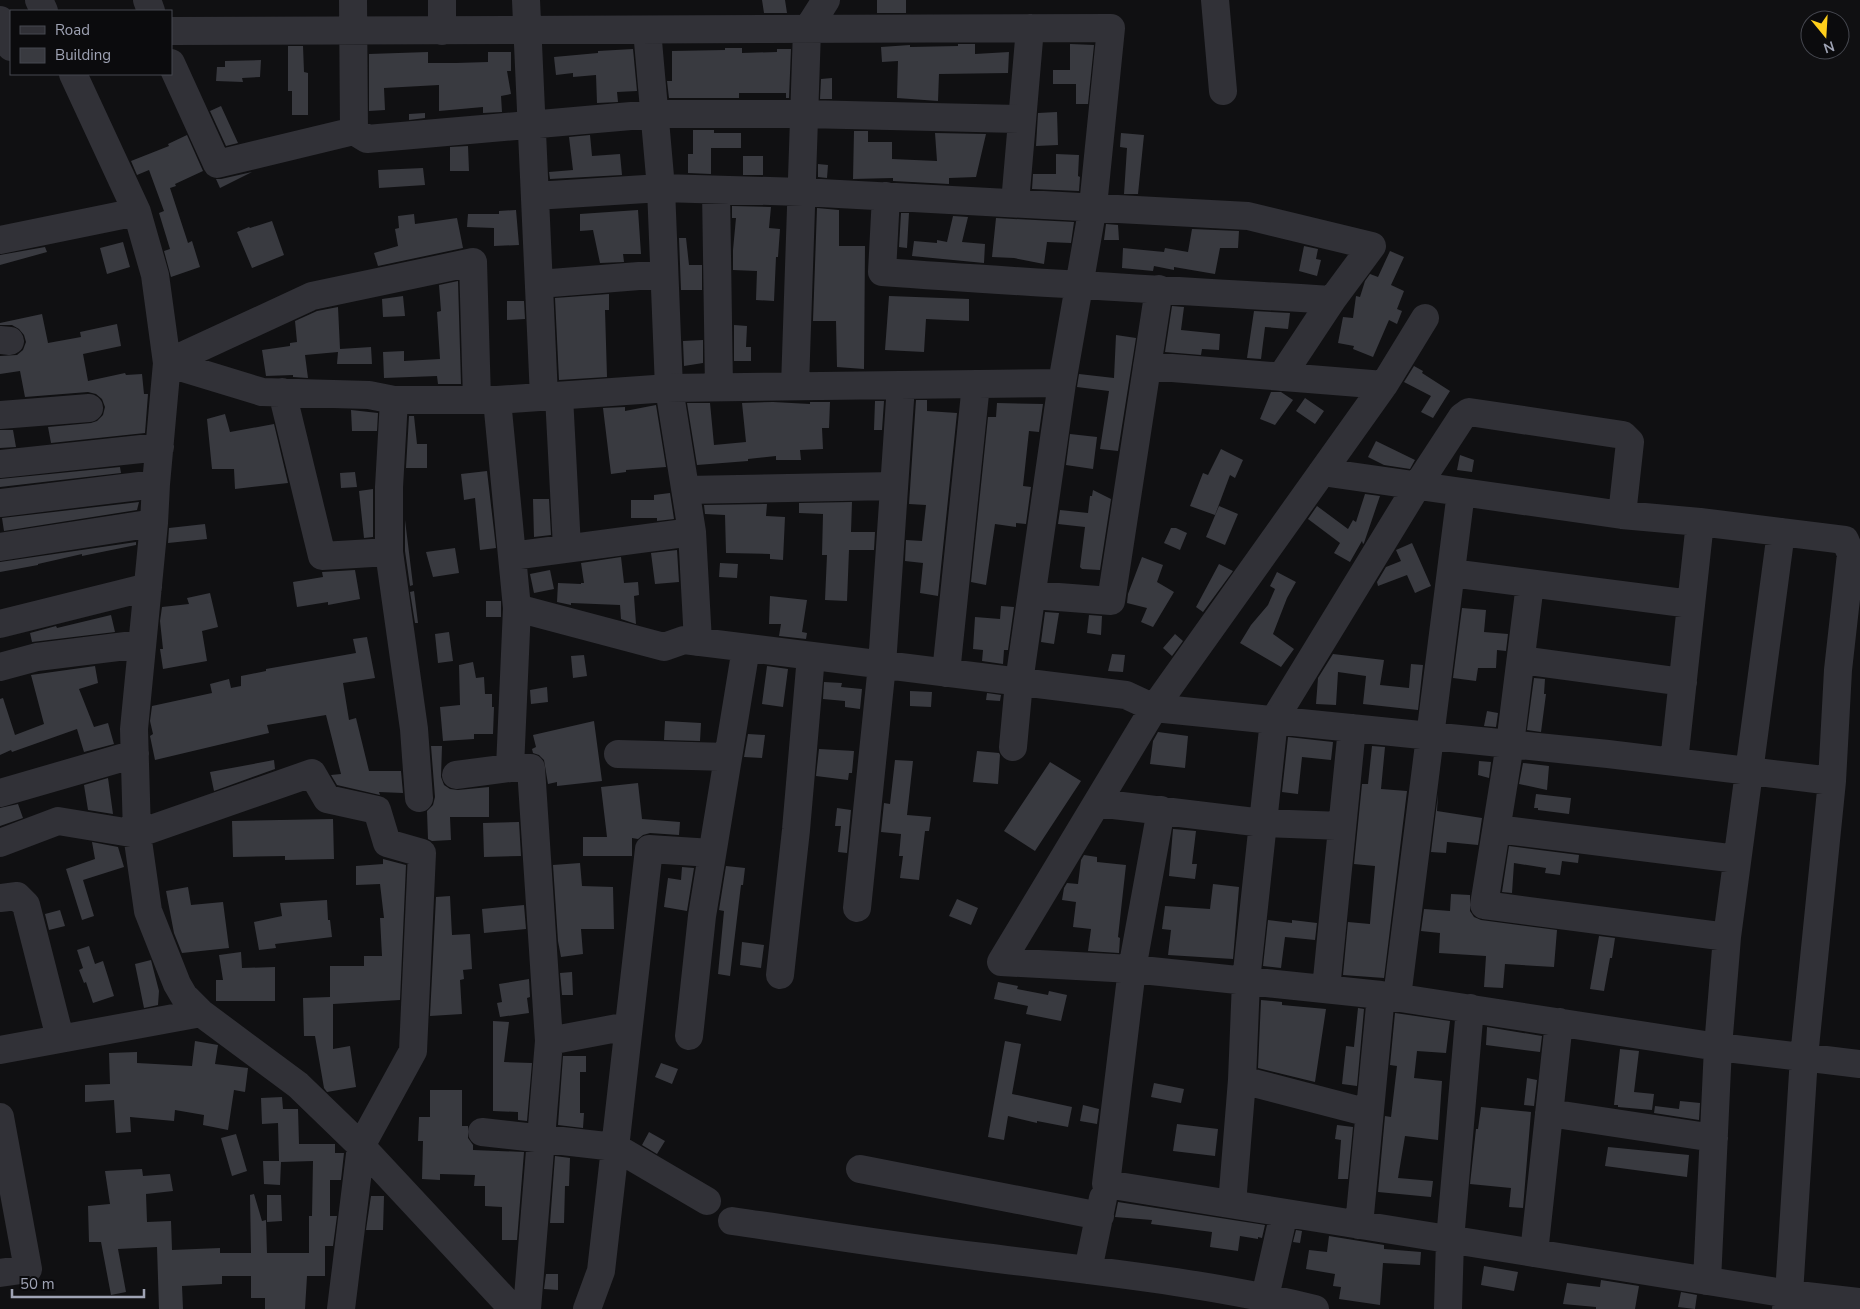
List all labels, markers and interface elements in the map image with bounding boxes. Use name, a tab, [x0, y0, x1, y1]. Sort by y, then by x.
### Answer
legend	[10, 10, 172, 75]
north arrow	[1800, 10, 1850, 60]
text: Road	[55, 20, 90, 40]
text: N	[1821, 36, 1837, 58]
text: Building	[55, 45, 111, 65]
scale bar	[12, 1266, 145, 1298]
text: 50 m	[20, 1274, 55, 1294]

